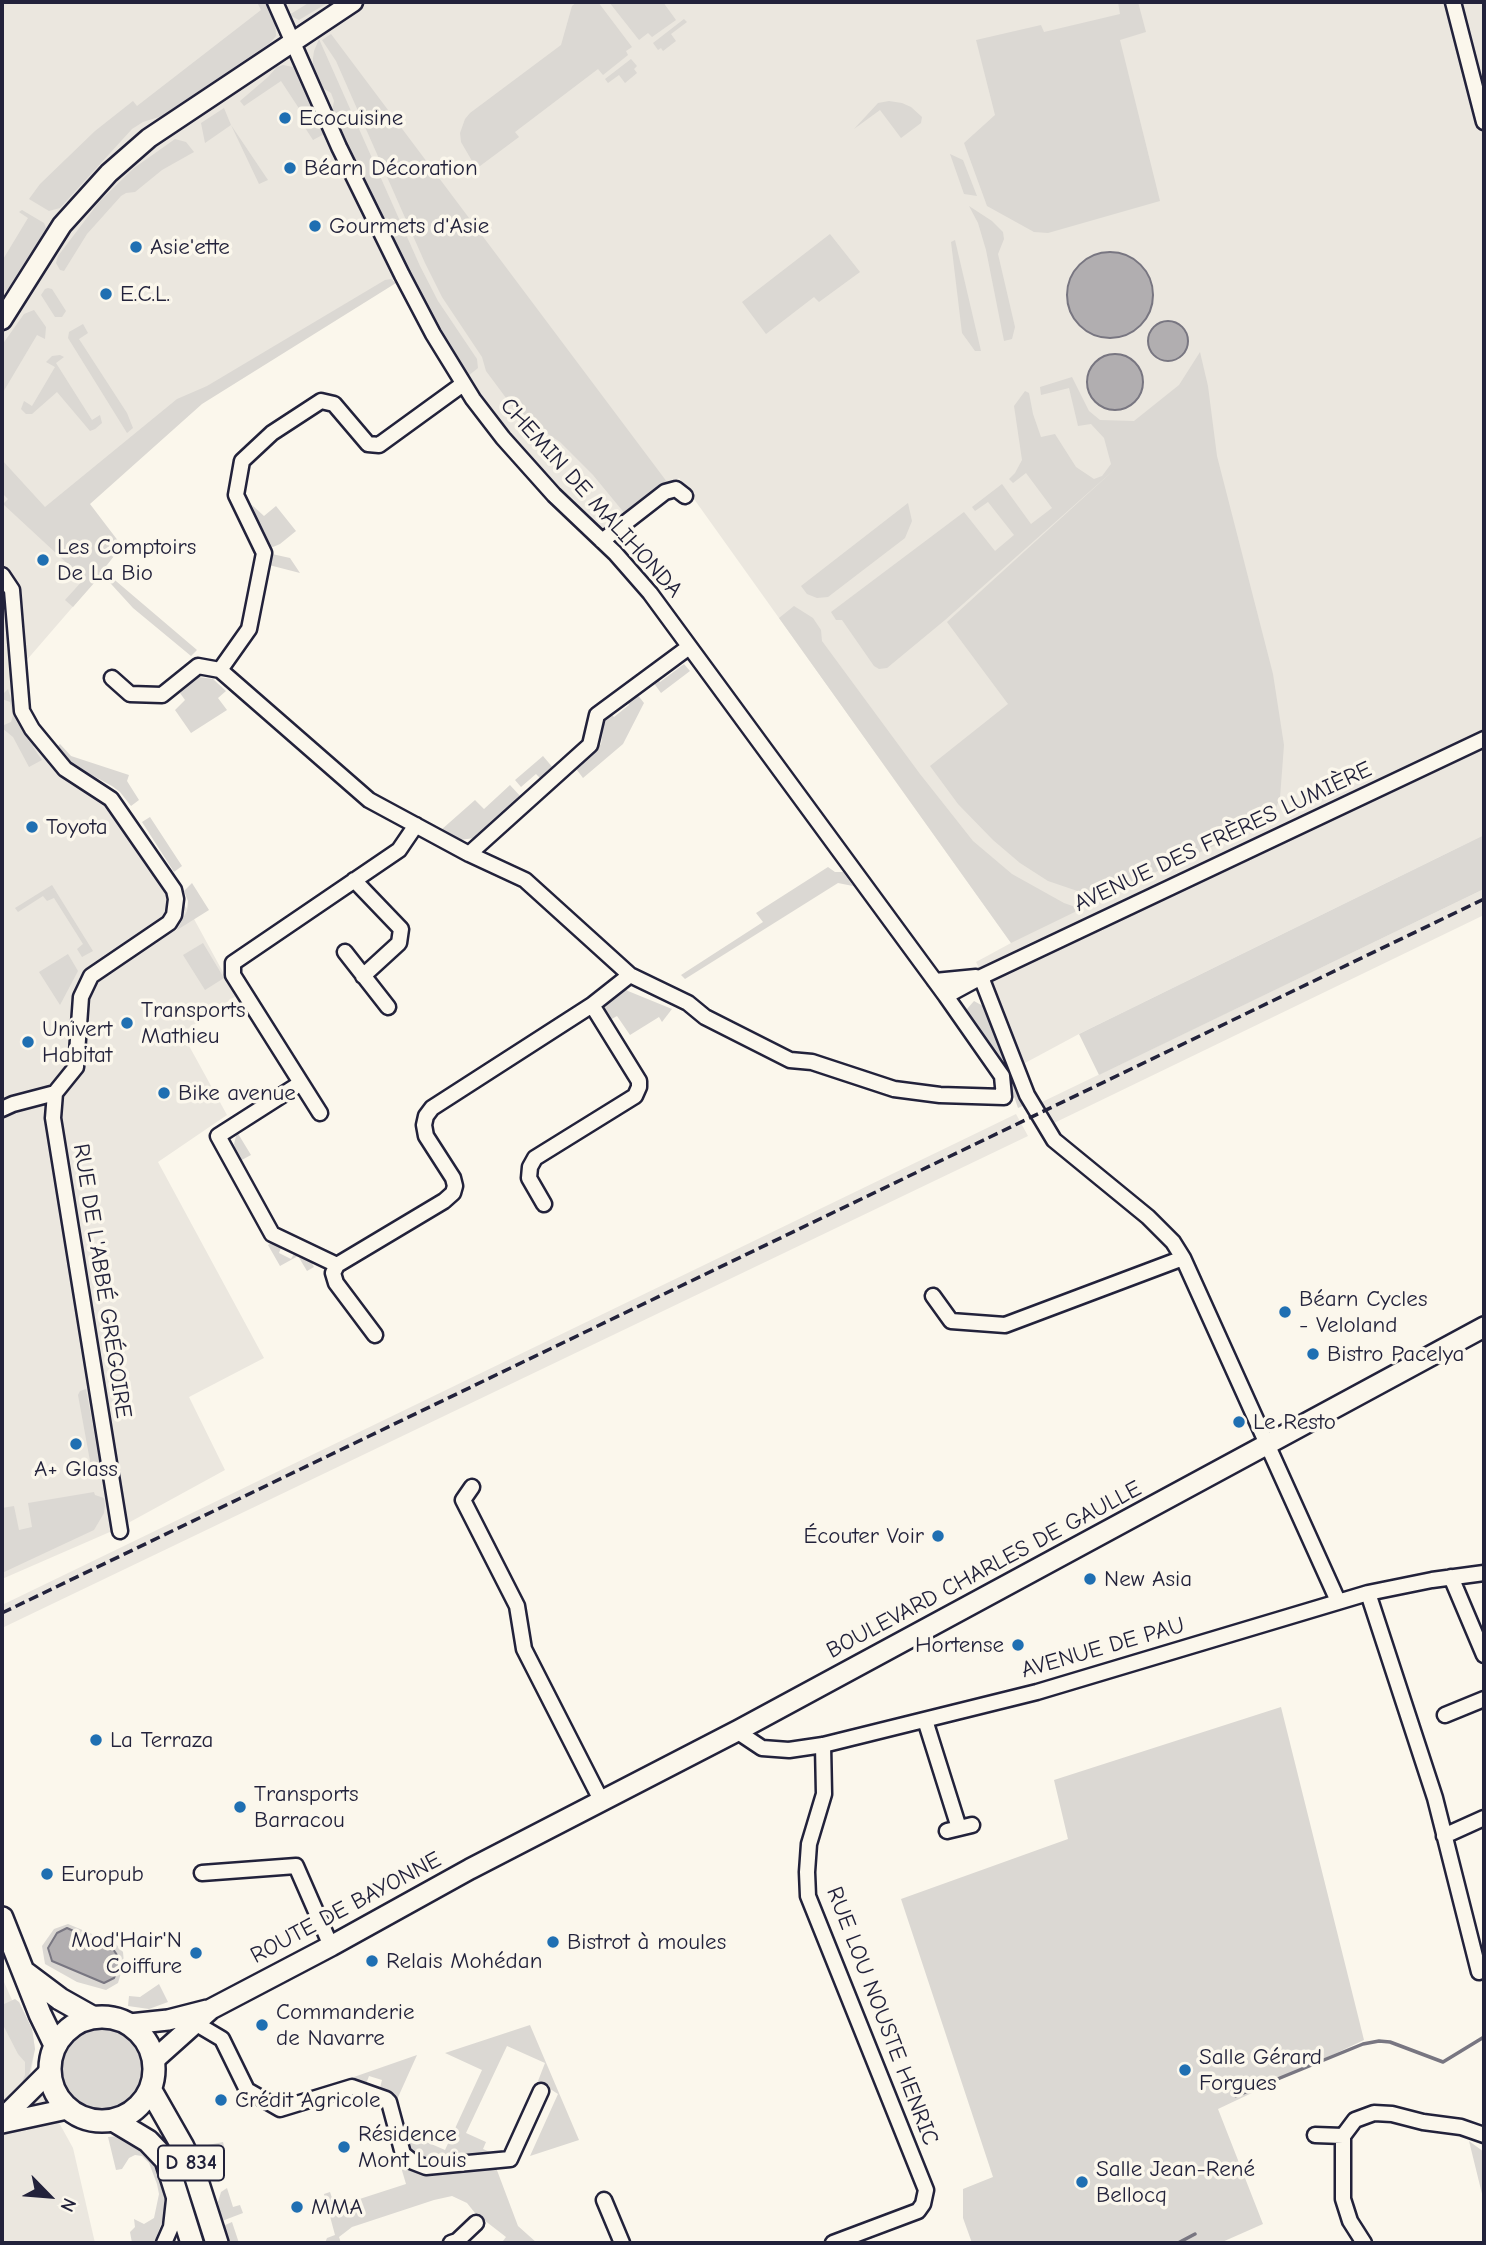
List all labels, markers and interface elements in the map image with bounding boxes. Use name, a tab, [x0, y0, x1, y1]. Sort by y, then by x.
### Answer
place label: Ecocuisine	[299, 104, 403, 132]
marker: Ecocuisine	[277, 110, 293, 126]
place label: Béarn Décoration	[304, 154, 478, 182]
marker: Béarn Décoration	[282, 160, 298, 176]
place label: Gourmets d'Asie	[329, 212, 489, 240]
marker: Gourmets d'Asie	[307, 218, 323, 234]
place label: Asie'ette	[150, 233, 230, 261]
marker: Asie'ette	[128, 239, 144, 255]
place label: E.C.L.	[120, 280, 170, 308]
marker: E.C.L.	[98, 286, 114, 302]
street label: CHEMIN DE MALIHONDA	[494, 392, 688, 604]
place label: Les Comptoirs De La Bio	[57, 533, 196, 587]
marker: Les Comptoirs De La Bio	[35, 552, 51, 568]
street label: AVENUE DES FRÈRES LUMIÈRE	[1070, 756, 1376, 918]
place label: Toyota	[46, 813, 108, 841]
marker: Toyota	[24, 819, 40, 835]
place label: Transports Mathieu	[141, 996, 246, 1050]
place label: Univert Habitat	[42, 1015, 112, 1069]
marker: Transports Mathieu	[119, 1015, 135, 1031]
marker: Univert Habitat	[20, 1034, 36, 1050]
place label: Bike avenue	[178, 1079, 296, 1107]
marker: Bike avenue	[156, 1085, 172, 1101]
street label: RUE DE L'ABBÉ GRÉGOIRE	[67, 1142, 137, 1420]
place label: Béarn Cycles - Veloland	[1299, 1285, 1427, 1339]
marker: Béarn Cycles - Veloland	[1277, 1304, 1293, 1320]
place label: Bistro Pacelya	[1327, 1340, 1464, 1368]
marker: Bistro Pacelya	[1305, 1346, 1321, 1362]
place label: Le Resto	[1253, 1408, 1336, 1436]
marker: Le Resto	[1231, 1414, 1247, 1430]
marker: A+ Glass	[68, 1436, 84, 1452]
place label: A+ Glass	[34, 1455, 118, 1483]
street label: BOULEVARD CHARLES DE GAULLE	[822, 1475, 1146, 1665]
place label: Écouter Voir	[803, 1522, 924, 1550]
marker: Écouter Voir	[930, 1528, 946, 1544]
place label: New Asia	[1104, 1565, 1192, 1593]
marker: New Asia	[1082, 1571, 1098, 1587]
street label: AVENUE DE PAU	[1018, 1612, 1188, 1684]
place label: Hortense	[915, 1631, 1004, 1659]
marker: Hortense	[1010, 1637, 1026, 1653]
place label: La Terraza	[110, 1726, 213, 1754]
marker: La Terraza	[88, 1732, 104, 1748]
place label: Transports Barracou	[254, 1780, 359, 1834]
marker: Transports Barracou	[232, 1799, 248, 1815]
street label: ROUTE DE BAYONNE	[246, 1846, 446, 1970]
place label: Europub	[61, 1860, 144, 1888]
marker: Europub	[39, 1866, 55, 1882]
street label: RUE LOU NOUSTE HENRIC	[820, 1883, 944, 2149]
place label: Mod'Hair'N Coiffure	[71, 1926, 182, 1980]
place label: Bistrot à moules	[567, 1928, 726, 1956]
marker: Bistrot à moules	[545, 1934, 561, 1950]
marker: Mod'Hair'N Coiffure	[188, 1945, 204, 1961]
place label: Relais Mohédan	[386, 1947, 542, 1975]
marker: Relais Mohédan	[364, 1953, 380, 1969]
place label: Commanderie de Navarre	[276, 1998, 415, 2052]
marker: Commanderie de Navarre	[254, 2017, 270, 2033]
place label: Salle Gérard Forgues	[1199, 2043, 1322, 2097]
marker: Salle Gérard Forgues	[1177, 2062, 1193, 2078]
place label: Crédit Agricole	[235, 2086, 380, 2114]
marker: Crédit Agricole	[213, 2092, 229, 2108]
place label: Résidence Mont Louis	[358, 2120, 466, 2174]
marker: Résidence Mont Louis	[336, 2139, 352, 2155]
road number: D 834	[158, 2146, 224, 2180]
place label: Salle Jean-René Bellocq	[1096, 2155, 1255, 2209]
north arrow	[14, 2161, 84, 2231]
marker: Salle Jean-René Bellocq	[1074, 2174, 1090, 2190]
place label: MMA	[311, 2193, 363, 2221]
text: N	[55, 2195, 81, 2215]
marker: MMA	[289, 2199, 305, 2215]

